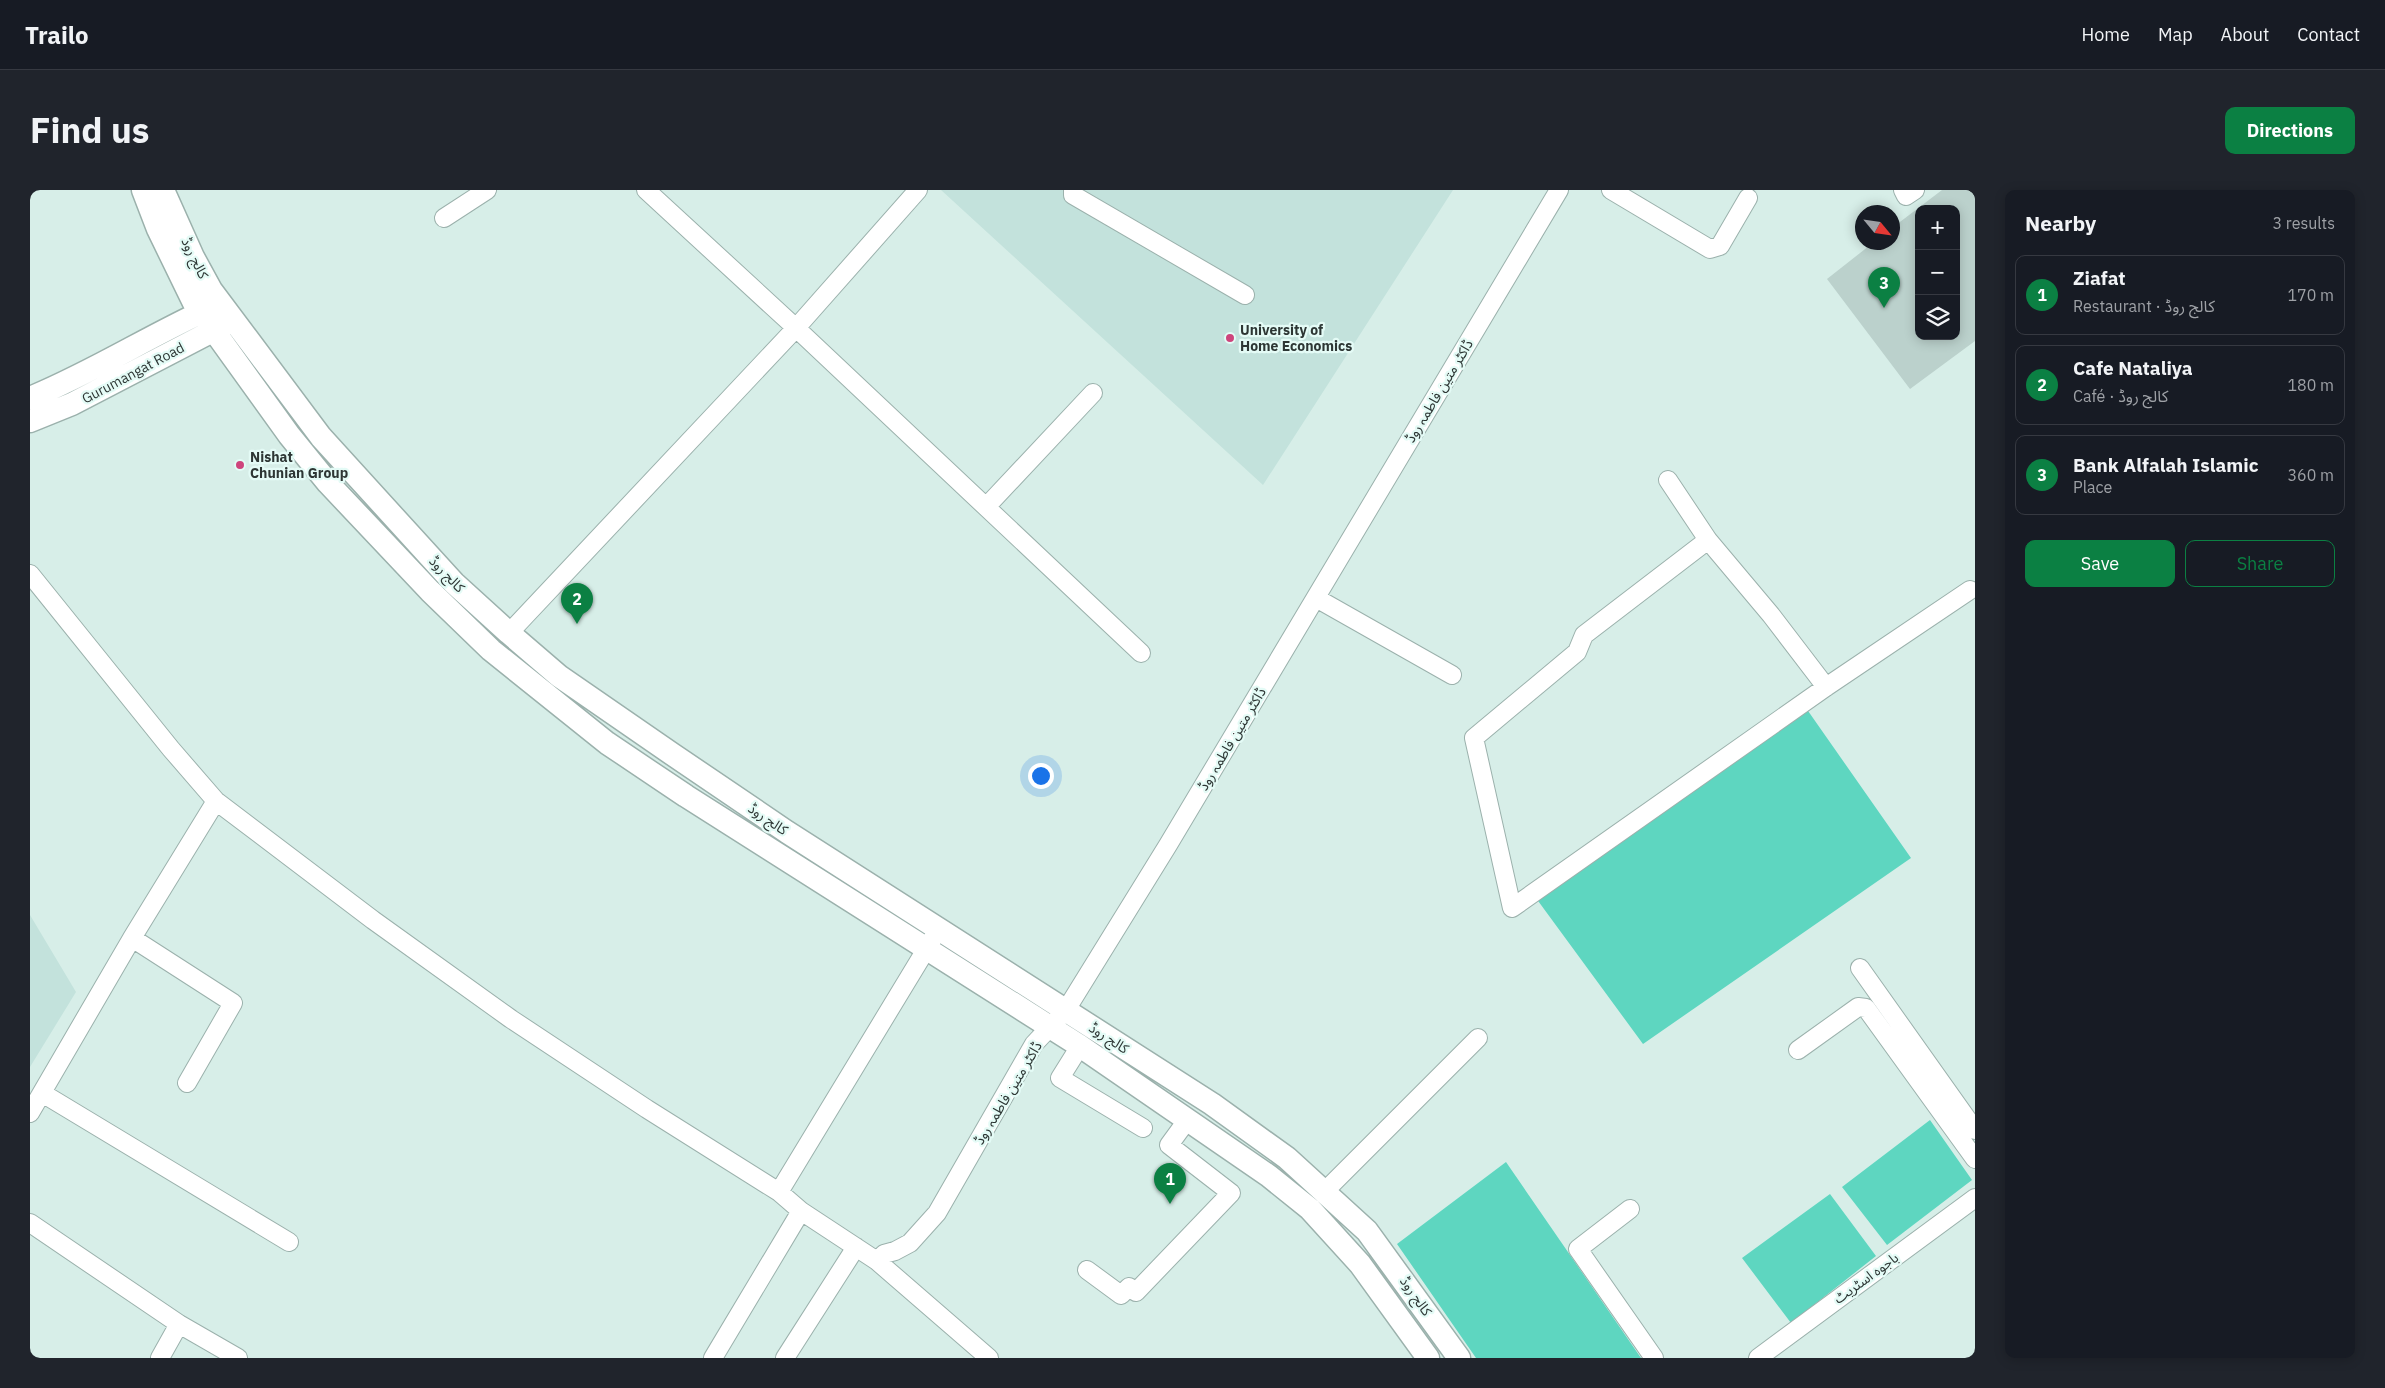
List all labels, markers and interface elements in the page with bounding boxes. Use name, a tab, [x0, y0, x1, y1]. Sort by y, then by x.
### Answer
text: Trailo	[25, 19, 89, 51]
text: Home	[2082, 23, 2130, 46]
text: Map	[2158, 23, 2193, 46]
text: About	[2221, 23, 2269, 46]
text: Contact	[2297, 23, 2360, 46]
text: Find us	[30, 107, 149, 153]
button: Directions	[2225, 107, 2355, 154]
north arrow	[1855, 205, 1900, 250]
map controls	[1915, 205, 1960, 340]
button: +	[1915, 205, 1960, 250]
text: Nearby	[2025, 209, 2096, 237]
text: 3 results	[2272, 213, 2335, 233]
street label: کالج روڈ	[175, 234, 213, 283]
button: −	[1915, 250, 1960, 295]
text: Ziafat	[2073, 266, 2126, 290]
pin: 3	[1868, 267, 1900, 308]
text: 1	[2037, 285, 2047, 305]
text: 170 m	[2287, 285, 2334, 305]
button: layers	[1915, 295, 1960, 340]
text: Restaurant · کالج روڈ	[2073, 296, 2215, 316]
place label: University of Home Economics	[1240, 321, 1352, 355]
marker: University of Home Economics	[1224, 332, 1236, 344]
street label: ڈاکٹر متین فاطمہ روڈ	[1401, 336, 1477, 446]
street label: Gurumangat Road	[79, 338, 187, 408]
text: Cafe Nataliya	[2073, 356, 2193, 380]
text: 2	[2037, 375, 2047, 395]
text: 180 m	[2287, 375, 2334, 395]
text: Café · کالج روڈ	[2073, 386, 2168, 406]
place label: Nishat Chunian Group	[250, 448, 348, 482]
text: Bank Alfalah Islamic	[2073, 453, 2259, 477]
marker: Nishat Chunian Group	[234, 459, 246, 471]
text: 3	[2037, 465, 2047, 485]
text: 360 m	[2287, 465, 2334, 485]
text: Place	[2073, 477, 2112, 497]
button: Save	[2025, 540, 2175, 587]
button: Share	[2185, 540, 2335, 587]
street label: کالج روڈ	[424, 552, 469, 598]
pin: 2	[561, 583, 593, 624]
street label: ڈاکٹر متین فاطمہ روڈ	[1194, 684, 1270, 794]
your location	[1028, 763, 1054, 789]
street label: کالج روڈ	[744, 799, 791, 841]
street label: کالج روڈ	[1085, 1018, 1133, 1059]
street label: ڈاکٹر متین فاطمہ روڈ	[970, 1038, 1046, 1148]
pin: 1	[1154, 1163, 1186, 1204]
street label: باجوہ اسٹریٹ	[1830, 1248, 1902, 1308]
street label: کالج روڈ	[1394, 1273, 1436, 1320]

